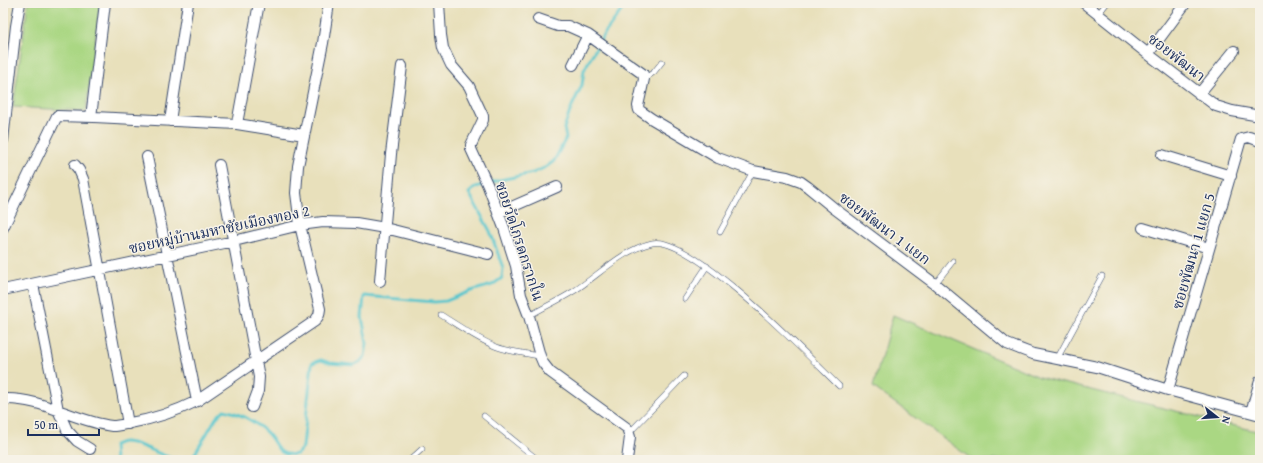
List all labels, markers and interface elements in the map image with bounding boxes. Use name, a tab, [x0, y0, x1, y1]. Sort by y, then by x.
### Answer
street label: ซอยพัฒนา	[1144, 28, 1210, 86]
street label: ซอยวัดโกรดกรากใน	[491, 179, 549, 303]
street label: ซอยพัฒนา 1 แยก	[835, 187, 935, 269]
street label: ซอยพัฒนา 1 แยก 5	[1166, 190, 1220, 312]
street label: ซอยหมู่บ้านมหาชัยเมืองทอง 2	[127, 200, 311, 258]
north arrow	[1197, 397, 1237, 437]
scale bar	[28, 411, 99, 437]
text: N	[1218, 414, 1235, 426]
text: 50 m	[34, 416, 58, 433]

